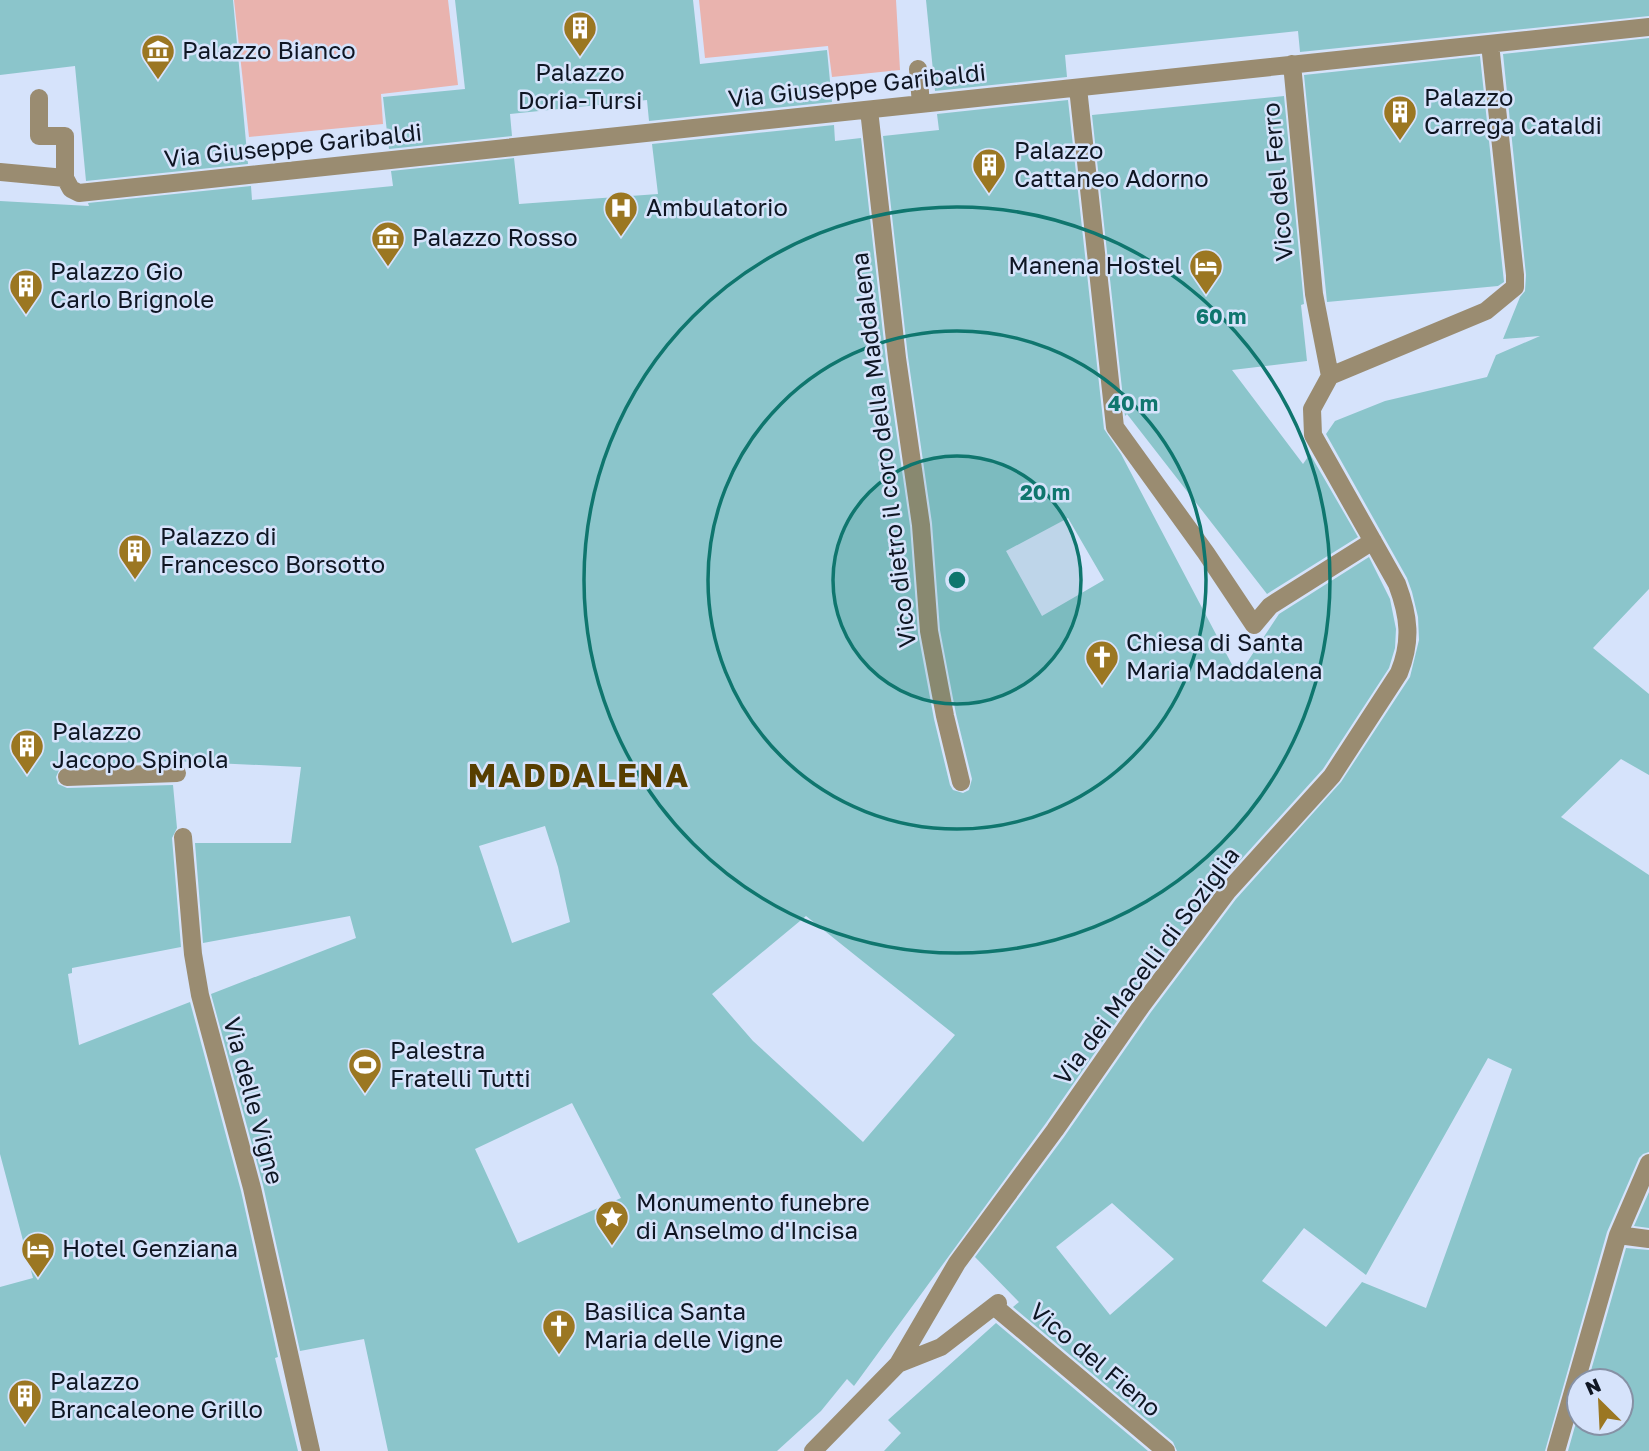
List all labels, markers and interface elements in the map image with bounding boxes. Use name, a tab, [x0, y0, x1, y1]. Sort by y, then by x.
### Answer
building icon: Palazzo Doria-Tursi	[561, 9, 599, 58]
museum icon: Palazzo Bianco	[139, 32, 177, 81]
place label: Palazzo Bianco	[182, 35, 356, 64]
place label: Palazzo Doria-Tursi	[518, 57, 642, 114]
street label: Via Giuseppe Garibaldi	[726, 57, 987, 112]
place label: Palazzo Carrega Cataldi	[1424, 82, 1602, 139]
building icon: Palazzo Carrega Cataldi	[1381, 93, 1419, 142]
street label: Vico del Ferro	[1255, 102, 1298, 263]
street label: Via Giuseppe Garibaldi	[162, 117, 423, 172]
place label: Palazzo Cattaneo Adorno	[1014, 135, 1209, 192]
building icon: Palazzo Cattaneo Adorno	[970, 146, 1008, 195]
hospital icon: Ambulatorio	[602, 189, 640, 238]
place label: Ambulatorio	[646, 192, 788, 221]
museum icon: Palazzo Rosso	[369, 219, 407, 268]
place label: Palazzo Rosso	[412, 222, 578, 251]
hotel icon: Manena Hostel	[1187, 247, 1225, 296]
place label: Manena Hostel	[1008, 250, 1182, 279]
street label: Vico dietro il coro della Maddalena	[844, 251, 921, 649]
place label: Palazzo Gio Carlo Brignole	[50, 256, 214, 313]
building icon: Palazzo Gio Carlo Brignole	[7, 267, 45, 316]
text: 60 m	[1196, 303, 1246, 329]
text: 40 m	[1108, 390, 1158, 416]
text: 20 m	[1020, 479, 1070, 505]
place label: Palazzo di Francesco Borsotto	[160, 521, 385, 578]
building icon: Palazzo di Francesco Borsotto	[116, 532, 154, 581]
centre of rings	[945, 568, 969, 592]
place label: Chiesa di Santa Maria Maddalena	[1126, 627, 1323, 684]
church icon: Chiesa di Santa Maria Maddalena	[1083, 638, 1121, 687]
place label: Palazzo Jacopo Spinola	[52, 716, 228, 773]
building icon: Palazzo Jacopo Spinola	[8, 727, 46, 776]
district label: MADDALENA	[468, 756, 690, 794]
street label: Via dei Macelli di Soziglia	[1047, 840, 1245, 1090]
street label: Via delle Vigne	[218, 1014, 291, 1187]
place label: Palestra Fratelli Tutti	[390, 1035, 531, 1092]
sports icon: Palestra Fratelli Tutti	[346, 1046, 384, 1095]
place label: Monumento funebre di Anselmo d'Incisa	[636, 1187, 870, 1244]
place icon: Monumento funebre di Anselmo d'Incisa	[593, 1198, 631, 1247]
hotel icon: Hotel Genziana	[19, 1230, 57, 1279]
place label: Hotel Genziana	[62, 1233, 238, 1262]
place label: Basilica Santa Maria delle Vigne	[584, 1296, 783, 1353]
street label: Vico del Fieno	[1025, 1296, 1167, 1422]
church icon: Basilica Santa Maria delle Vigne	[540, 1307, 578, 1356]
place label: Palazzo Brancaleone Grillo	[50, 1366, 263, 1423]
north arrow	[1565, 1367, 1635, 1437]
text: N	[1582, 1373, 1604, 1399]
building icon: Palazzo Brancaleone Grillo	[6, 1377, 44, 1426]

